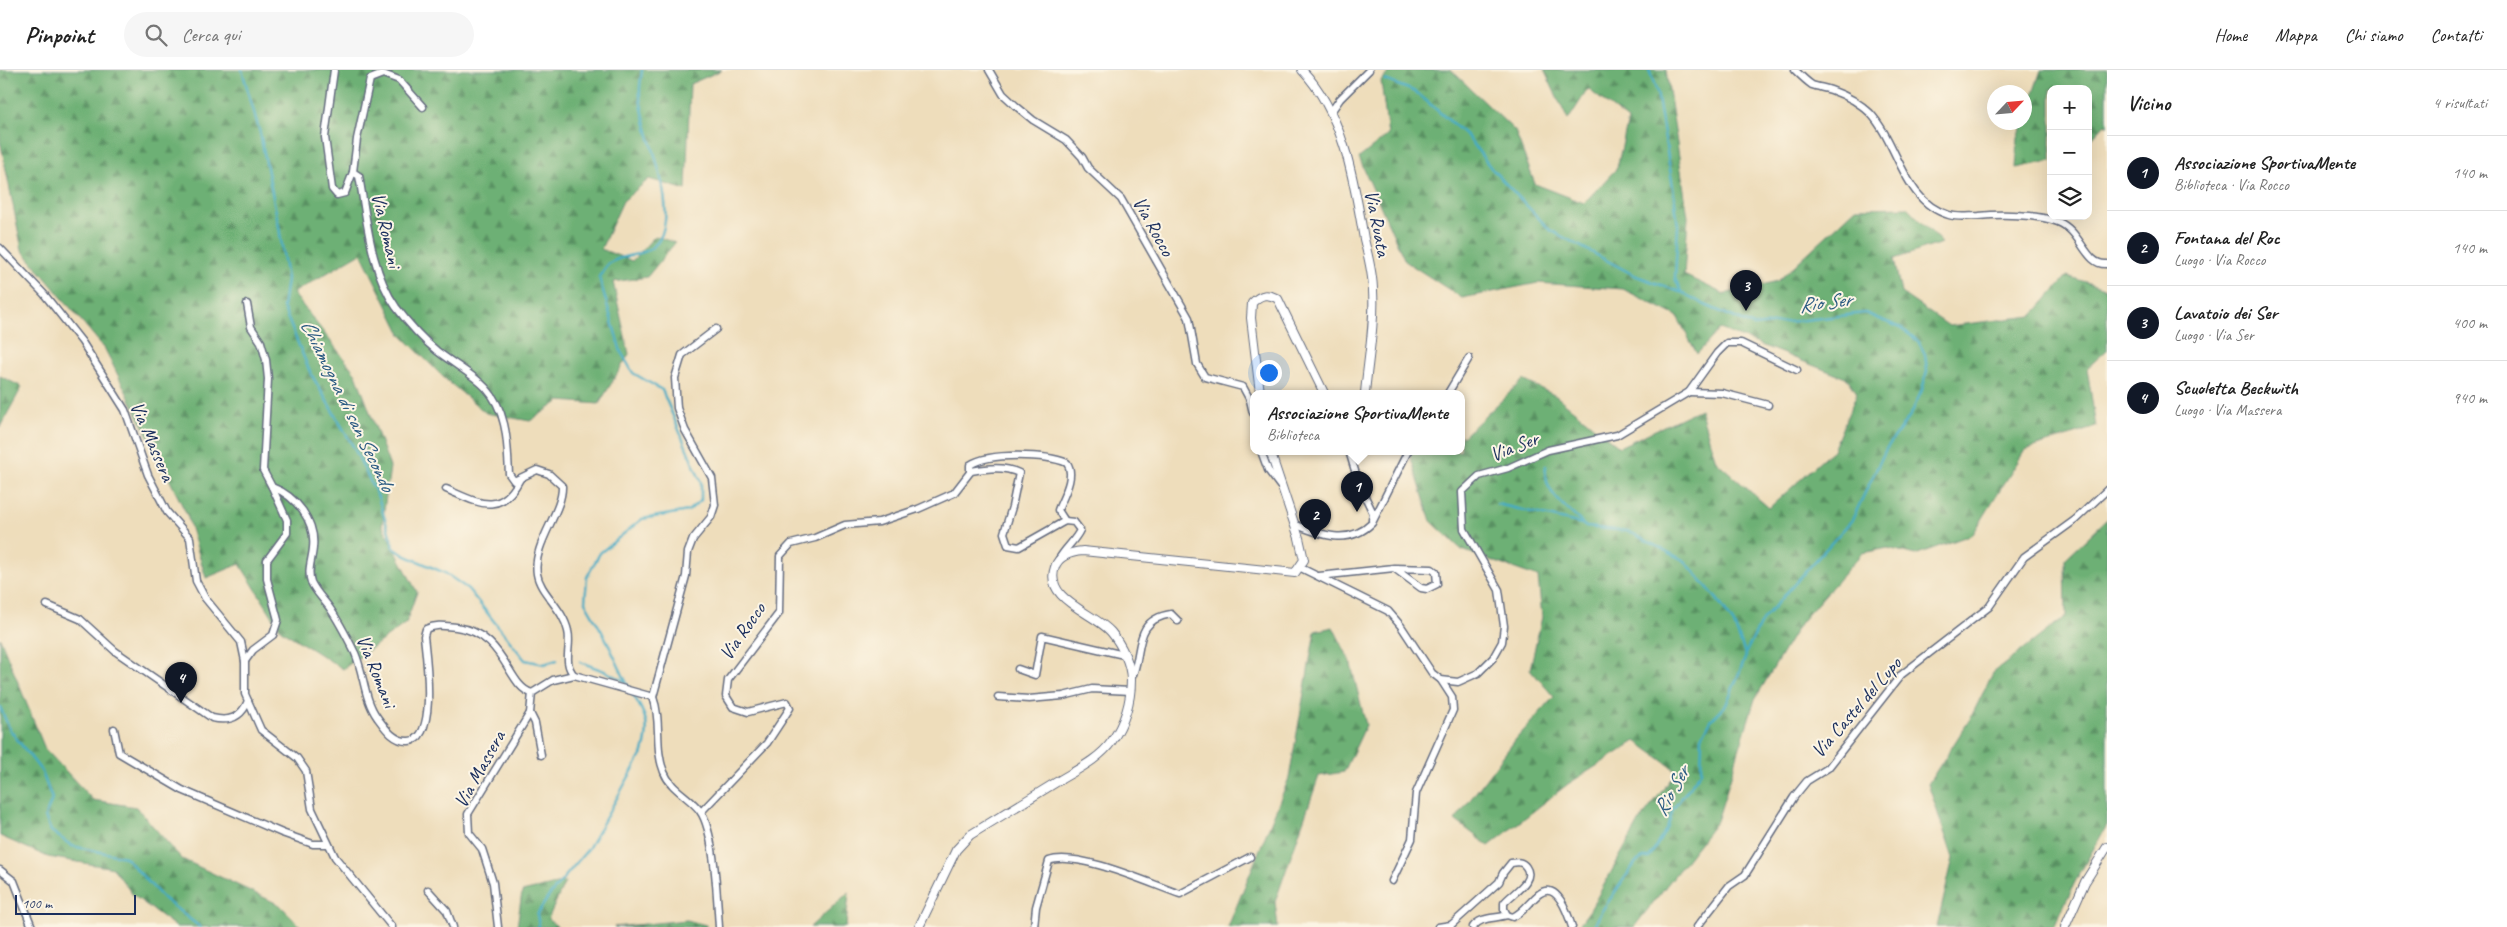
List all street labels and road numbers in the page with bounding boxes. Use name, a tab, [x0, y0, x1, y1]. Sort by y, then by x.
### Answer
street label: Via Ruata	[1359, 188, 1397, 260]
street label: Via Romani	[366, 190, 408, 272]
street label: Via Rocco	[1127, 192, 1181, 261]
street label: Via Massera	[125, 397, 181, 487]
street label: Via Ser	[1486, 425, 1544, 467]
street label: Via Rocco	[714, 597, 772, 665]
street label: Via Romani	[351, 631, 403, 713]
street label: Via Castel del Lupo	[1806, 651, 1908, 763]
street label: Via Massera	[448, 725, 512, 812]

